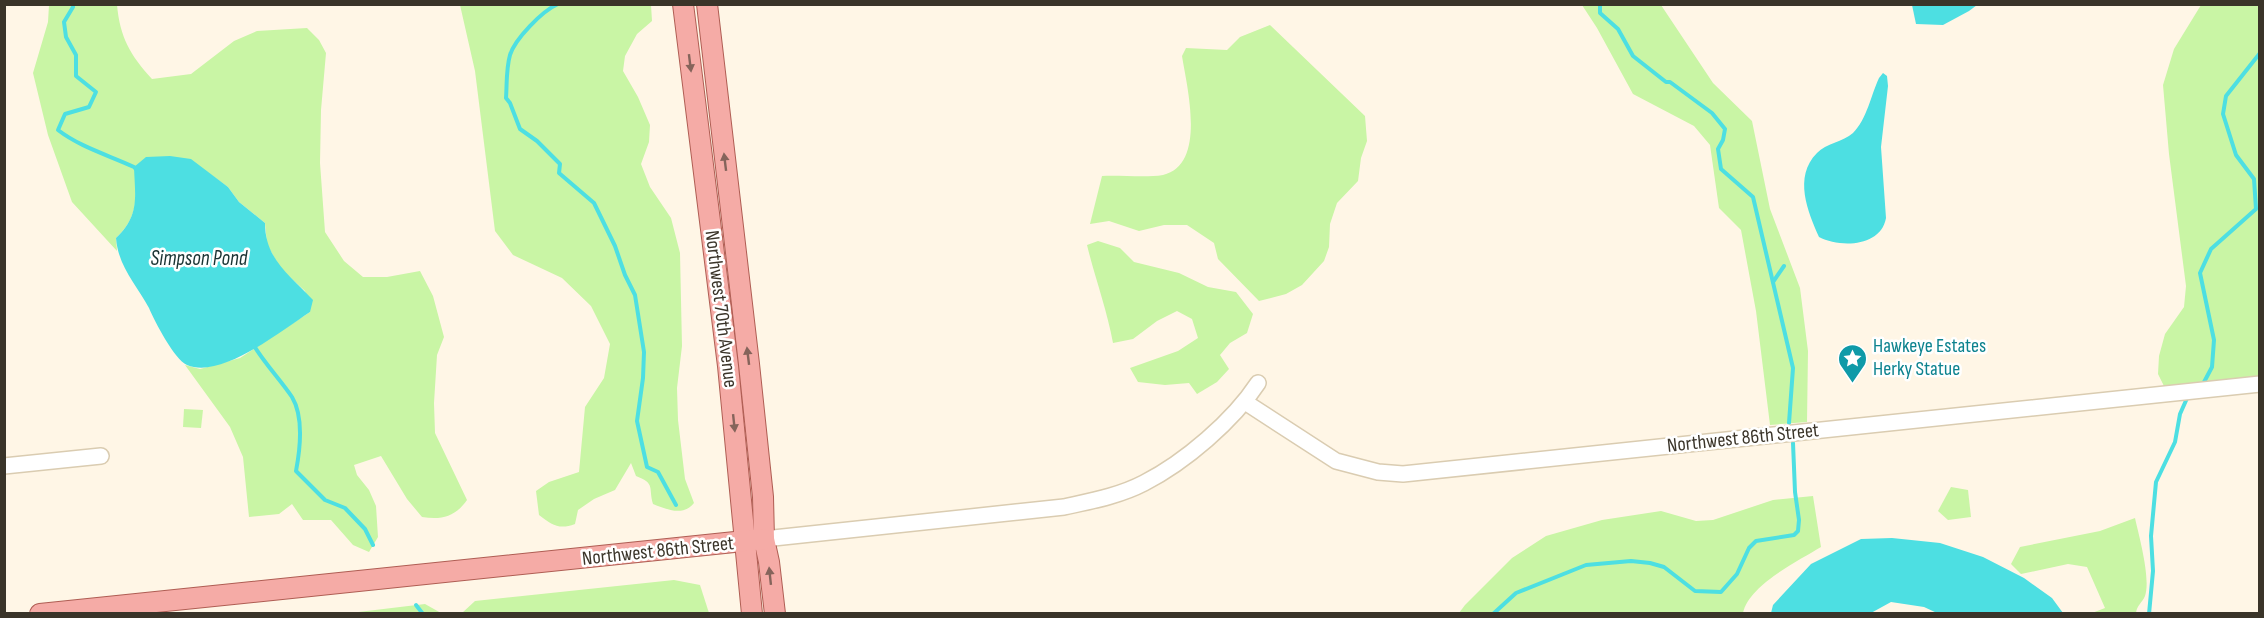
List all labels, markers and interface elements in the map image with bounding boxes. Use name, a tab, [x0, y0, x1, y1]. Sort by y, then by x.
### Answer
one-way arrow	[685, 53, 694, 72]
one-way arrow	[720, 153, 729, 172]
street label: Northwest 70th Avenue	[699, 229, 743, 389]
water label: Simpson Pond	[151, 246, 249, 271]
place label: Hawkeye Estates Herky Statue	[1873, 334, 1986, 381]
place icon: Hawkeye Estates Herky Statue	[1836, 342, 1868, 384]
one-way arrow	[743, 346, 753, 365]
one-way arrow	[729, 413, 739, 432]
street label: Northwest 86th Street	[1666, 418, 1820, 458]
street label: Northwest 86th Street	[581, 531, 735, 571]
one-way arrow	[766, 567, 775, 586]

